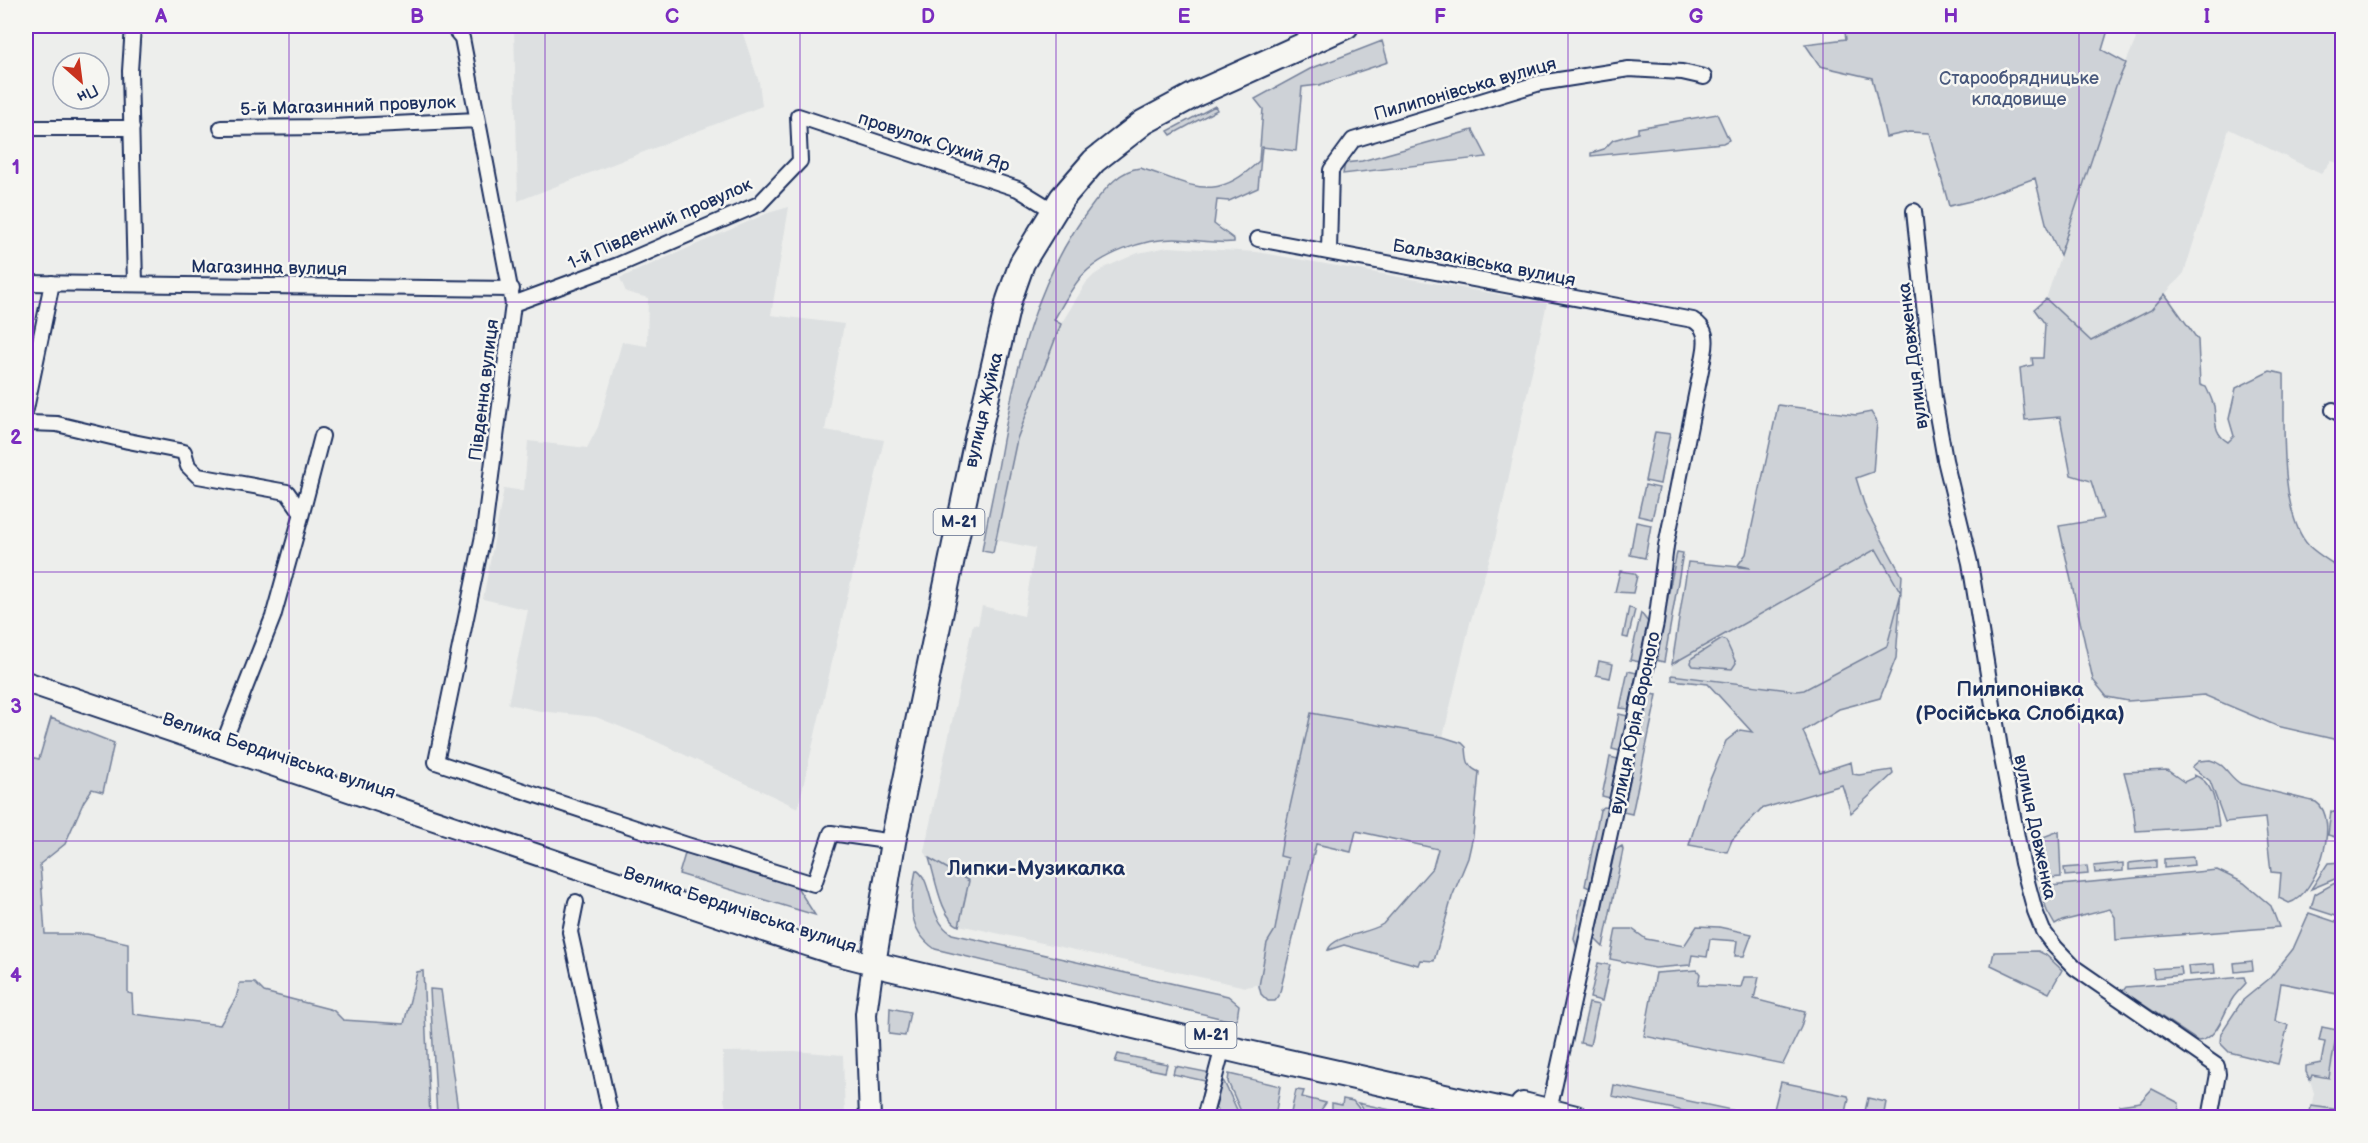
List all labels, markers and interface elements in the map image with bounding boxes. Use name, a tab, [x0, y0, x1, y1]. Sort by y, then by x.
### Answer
text: A	[154, 5, 168, 29]
text: B	[410, 5, 424, 29]
text: C	[665, 5, 679, 29]
text: D	[921, 5, 935, 29]
text: E	[1178, 5, 1191, 29]
text: F	[1434, 5, 1446, 29]
text: G	[1689, 5, 1704, 29]
text: H	[1944, 5, 1958, 29]
text: I	[2204, 5, 2210, 29]
north arrow	[51, 51, 111, 111]
street label: Пилипонівська вулиця	[1371, 53, 1559, 125]
park label: Старообрядницьке кладовище	[1939, 68, 2099, 110]
text: Пн	[73, 80, 101, 106]
street label: 5-й Магазинний провулок	[240, 92, 457, 120]
street label: провулок Сухий Яр	[855, 108, 1013, 176]
text: 1	[12, 156, 20, 180]
street label: 1-й Південний провулок	[565, 174, 756, 274]
street label: Бальзаківська вулиця	[1391, 235, 1577, 291]
street label: Магазинна вулиця	[191, 256, 347, 280]
street label: вулиця Довженка	[1894, 281, 1932, 431]
street label: Південна вулиця	[465, 318, 503, 462]
street label: вулиця Жуйка	[961, 350, 1008, 470]
text: 2	[10, 426, 22, 450]
road number: М-21	[934, 509, 984, 535]
street label: вулиця Юрія Вороного	[1605, 630, 1665, 816]
district label: Пилипонівка (Російська Слобідка)	[1915, 677, 2125, 726]
text: 3	[10, 695, 22, 719]
street label: Велика Бердичівська вулиця	[160, 708, 398, 804]
street label: вулиця Довженка	[2009, 753, 2061, 902]
district label: Липки-Музикалка	[946, 856, 1126, 881]
street label: Велика Бердичівська вулиця	[621, 862, 859, 958]
text: 4	[10, 964, 22, 988]
road number: М-21	[1186, 1022, 1236, 1048]

